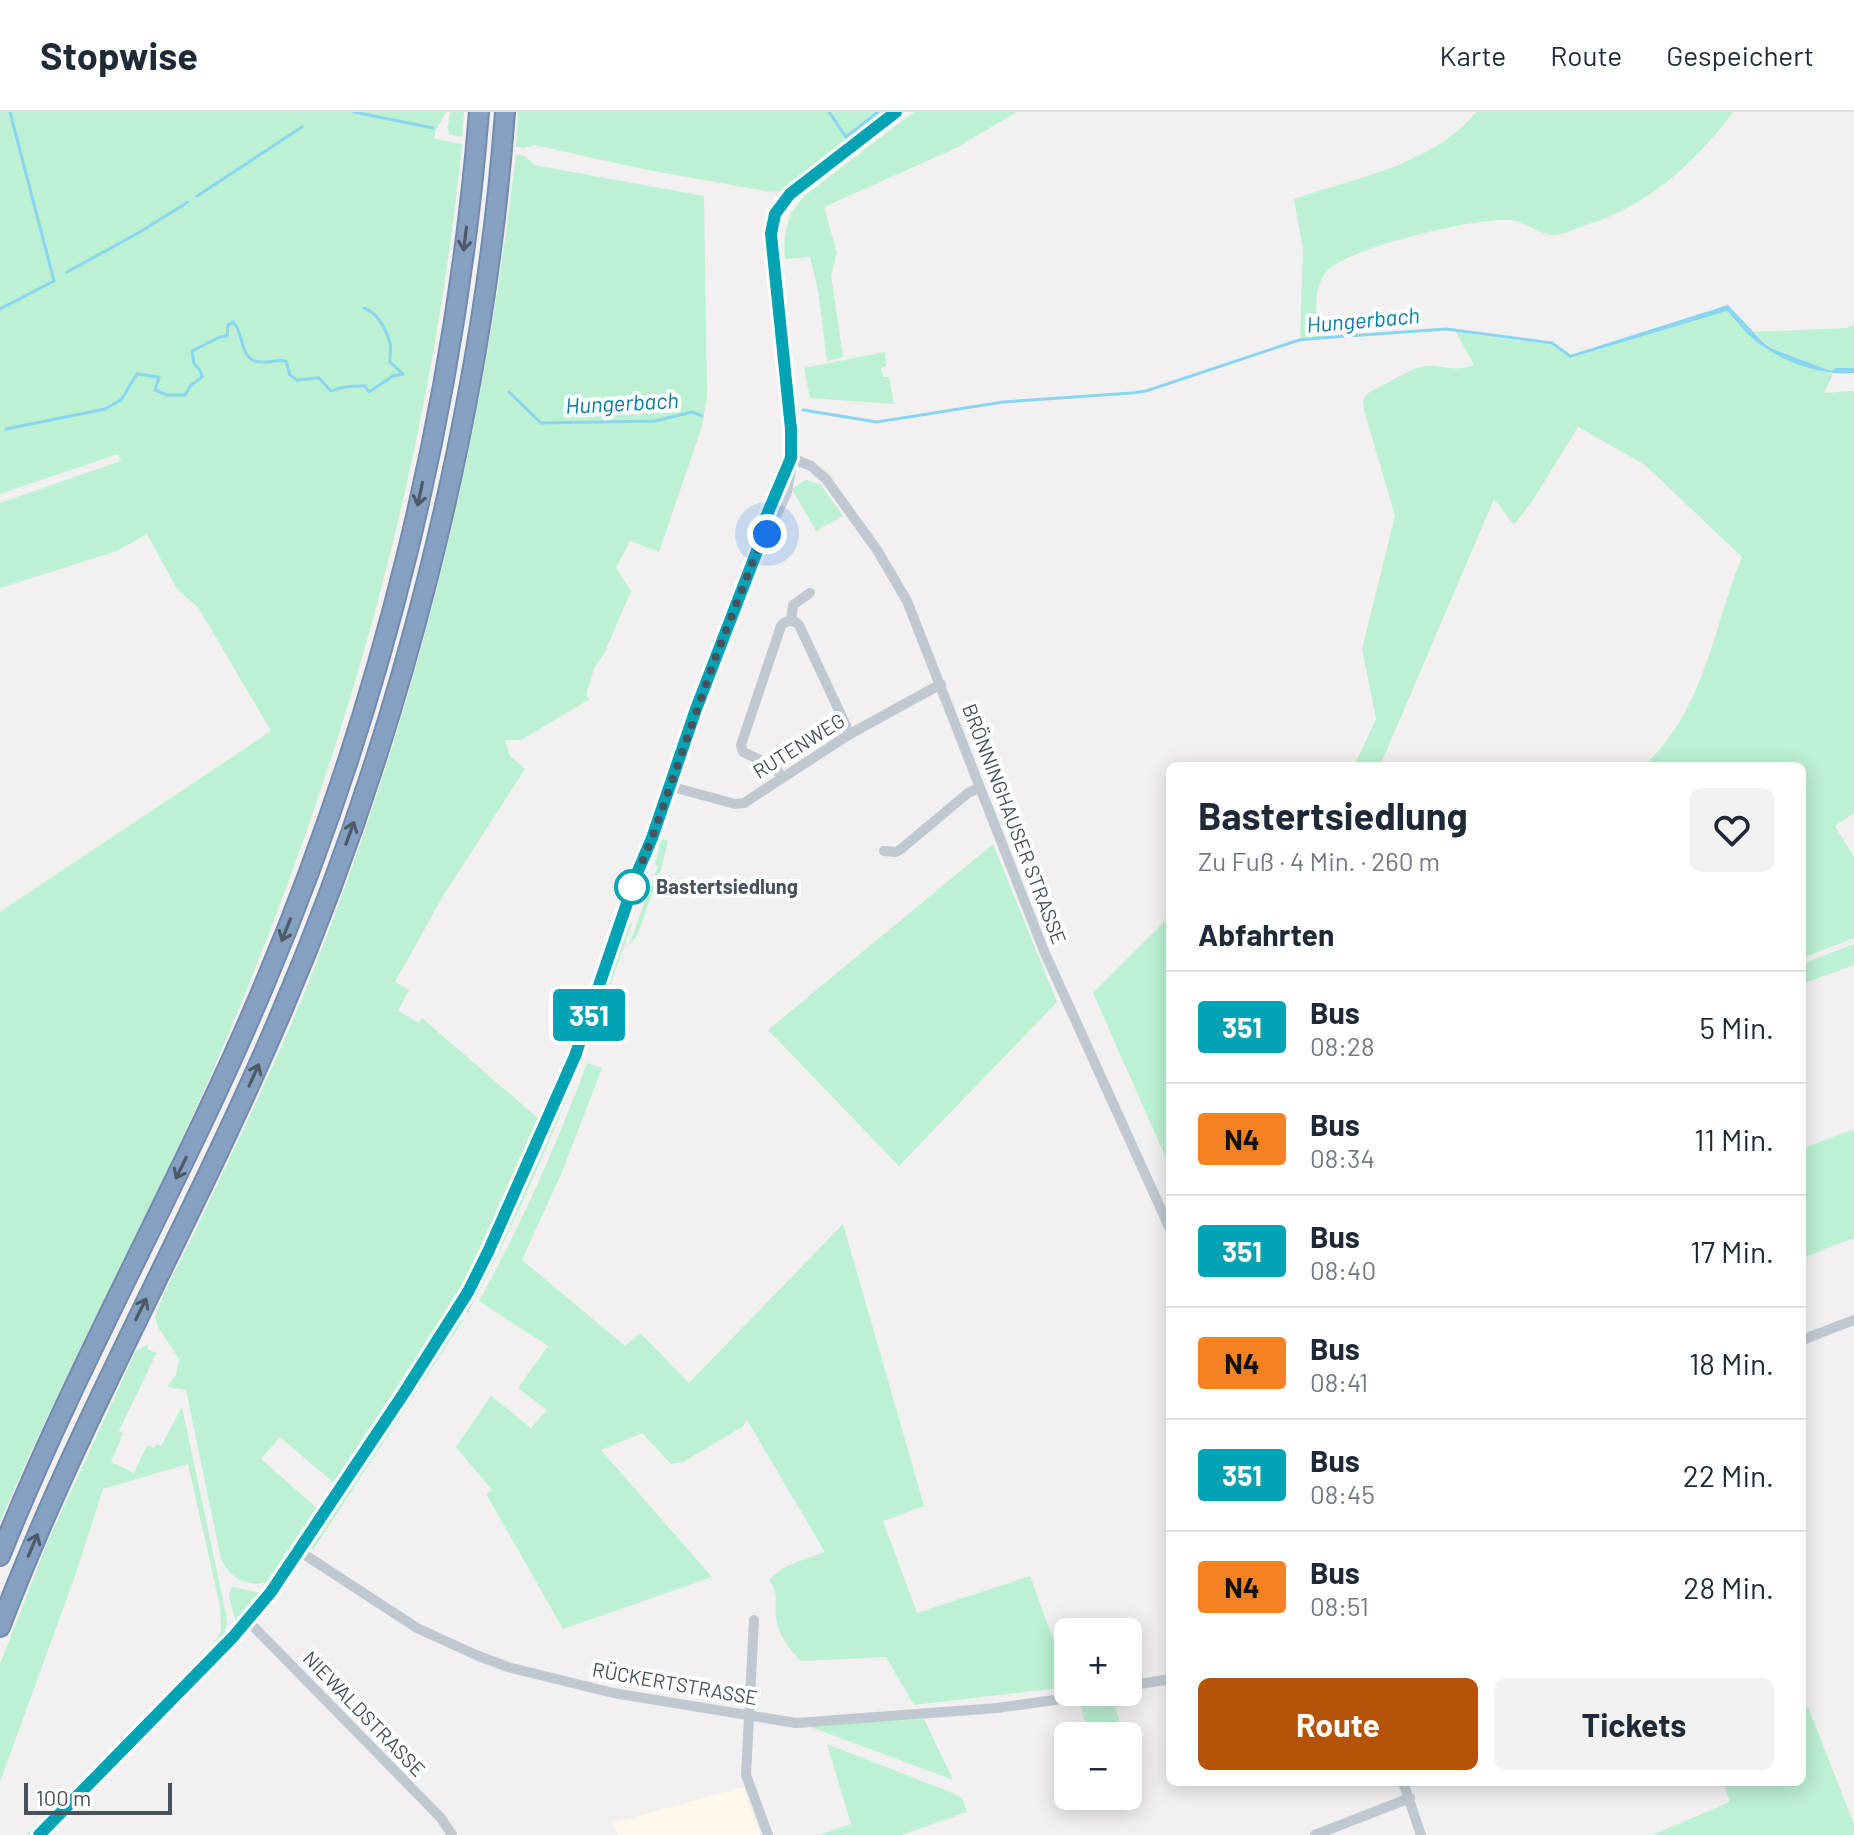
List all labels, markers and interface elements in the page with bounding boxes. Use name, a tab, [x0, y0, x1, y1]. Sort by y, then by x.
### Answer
text: Stopwise	[40, 32, 198, 78]
text: Karte	[1440, 38, 1506, 72]
text: Route	[1550, 38, 1622, 72]
text: Gespeichert	[1666, 38, 1814, 72]
one-way arrow	[457, 225, 472, 251]
water label: Hungerbach	[1305, 301, 1420, 337]
water label: Hungerbach	[565, 386, 679, 418]
one-way arrow	[411, 481, 426, 507]
your location	[747, 514, 787, 554]
street label: BRÖNNINGHAUSER STRASSE	[958, 700, 1072, 947]
street label: RUTENWEG	[748, 707, 849, 783]
button: heart	[1690, 788, 1774, 872]
text: Bastertsiedlung	[1198, 792, 1468, 838]
one-way arrow	[344, 822, 358, 846]
text: Zu Fuß · 4 Min. · 260 m	[1198, 845, 1440, 876]
marker: Bastertsiedlung	[615, 870, 649, 904]
place label: Bastertsiedlung	[656, 874, 798, 898]
text: Abfahrten	[1198, 916, 1334, 952]
one-way arrow	[278, 917, 292, 942]
line badge: 351	[543, 989, 635, 1041]
text: Bus	[1310, 994, 1360, 1030]
text: 351	[569, 998, 609, 1032]
text: 5 Min.	[1700, 1009, 1774, 1045]
text: 351	[1222, 1010, 1262, 1044]
text: 08:28	[1310, 1030, 1375, 1061]
one-way arrow	[247, 1063, 262, 1087]
text: Bus	[1310, 1106, 1360, 1142]
text: 11 Min.	[1694, 1121, 1774, 1157]
text: N4	[1224, 1122, 1260, 1156]
text: 08:34	[1310, 1142, 1375, 1173]
one-way arrow	[173, 1155, 188, 1179]
text: Bus	[1310, 1218, 1360, 1254]
text: 17 Min.	[1690, 1233, 1774, 1269]
text: 351	[1222, 1234, 1262, 1268]
text: 08:40	[1310, 1254, 1376, 1285]
one-way arrow	[134, 1298, 149, 1322]
text: Bus	[1310, 1330, 1360, 1366]
text: 18 Min.	[1689, 1345, 1774, 1381]
text: N4	[1224, 1346, 1260, 1380]
text: 08:41	[1310, 1366, 1368, 1397]
text: Bus	[1310, 1442, 1360, 1478]
text: 22 Min.	[1683, 1457, 1774, 1493]
text: 351	[1222, 1458, 1262, 1492]
text: 08:45	[1310, 1478, 1375, 1509]
one-way arrow	[26, 1533, 41, 1558]
text: Bus	[1310, 1554, 1360, 1590]
text: 28 Min.	[1683, 1569, 1774, 1605]
text: N4	[1224, 1570, 1260, 1604]
text: 08:51	[1310, 1590, 1369, 1621]
map controls	[1054, 1618, 1142, 1810]
button: +	[1054, 1618, 1142, 1706]
street label: NIEWALDSTRASSE	[299, 1646, 431, 1781]
street label: RÜCKERTSTRASSE	[591, 1657, 760, 1709]
button: Route	[1198, 1678, 1478, 1770]
button: Tickets	[1494, 1678, 1774, 1770]
button: −	[1054, 1722, 1142, 1810]
scale bar	[24, 1779, 172, 1815]
text: 100 m	[36, 1784, 91, 1810]

